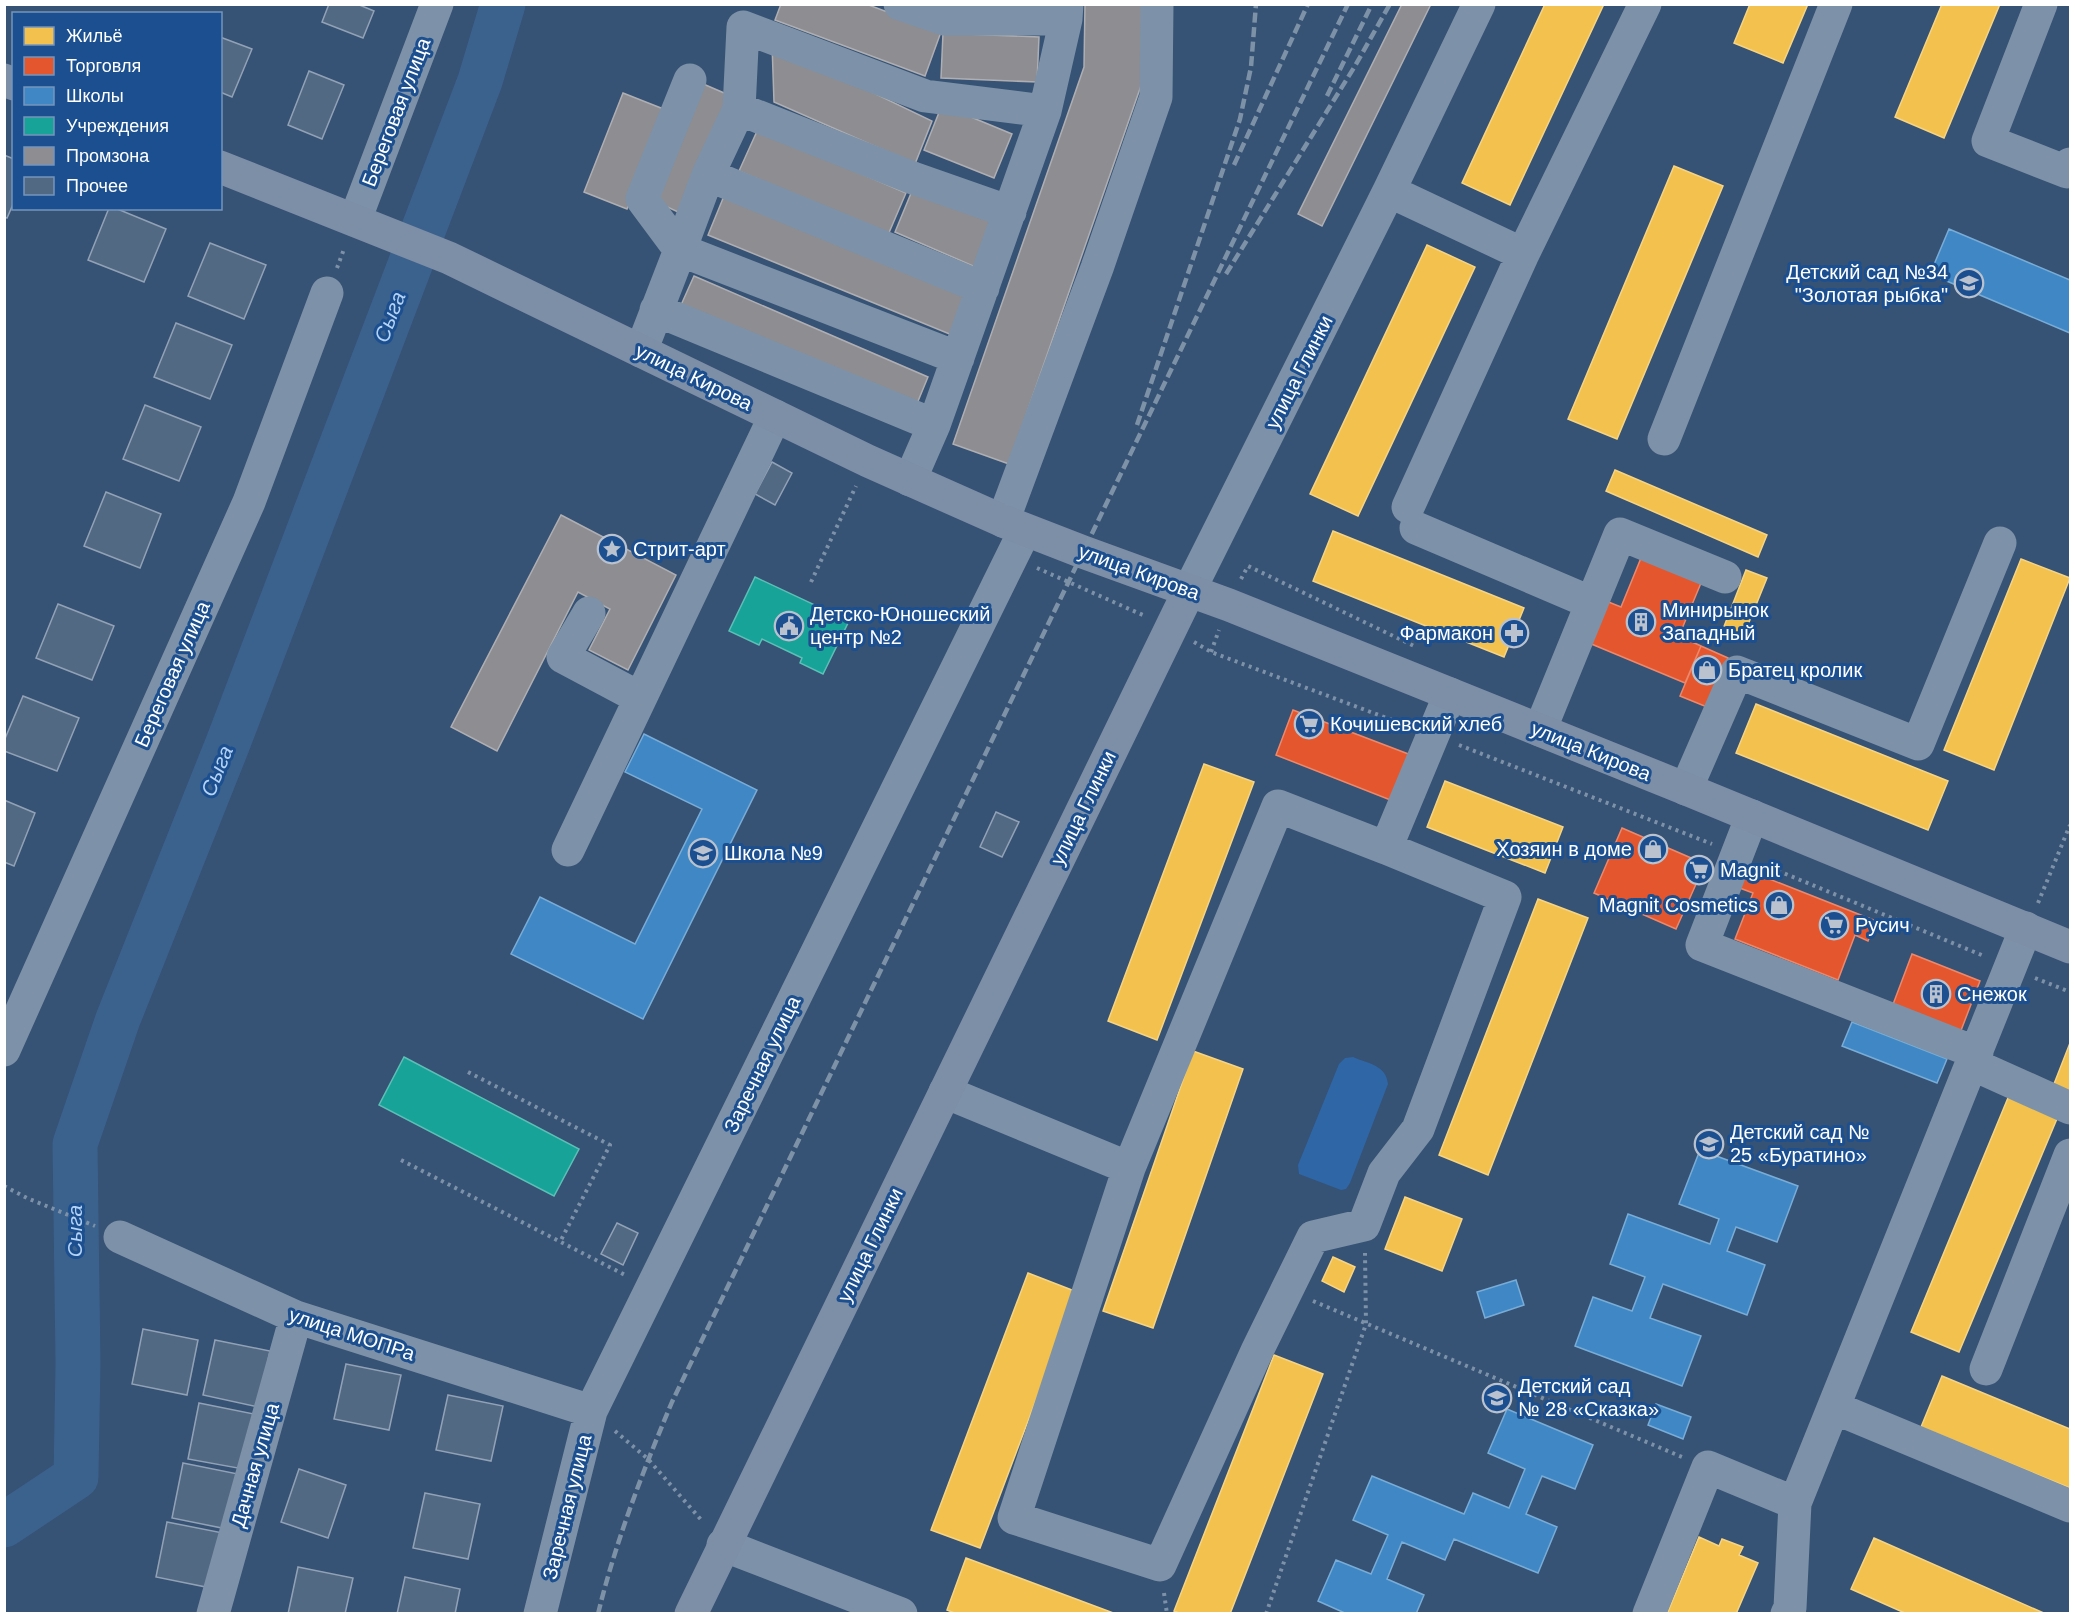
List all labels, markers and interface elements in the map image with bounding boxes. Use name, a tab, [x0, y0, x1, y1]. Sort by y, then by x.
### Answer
legend	[12, 12, 222, 210]
text: Жильё	[66, 26, 123, 46]
street label: Береговая улица	[358, 34, 435, 189]
text: Торговля	[66, 56, 141, 76]
text: Школы	[66, 86, 124, 106]
text: Учреждения	[66, 116, 169, 136]
text: Промзона	[66, 146, 150, 166]
text: Прочее	[66, 176, 128, 196]
place label: Детский сад №34 "Золотая рыбка"	[1786, 261, 1948, 306]
school or university icon: Детский сад №34 "Золотая рыбка"	[1953, 267, 1985, 299]
water label: Сыга	[369, 288, 410, 345]
street label: улица Глинки	[1261, 312, 1337, 432]
street label: улица Кирова	[632, 339, 757, 415]
place icon: Стрит-арт	[596, 533, 628, 565]
place label: Стрит-арт	[633, 538, 726, 560]
street label: улица Кирова	[1076, 540, 1203, 604]
street label: Береговая улица	[130, 597, 214, 750]
place label: Минирынок Западный	[1662, 599, 1769, 644]
place label: Детско-Юношеский центр №2	[810, 603, 990, 648]
building icon: Минирынок Западный	[1625, 606, 1657, 638]
public building icon: Детско-Юношеский центр №2	[773, 610, 805, 642]
pharmacy icon: Фармакон	[1498, 617, 1530, 649]
place label: Фармакон	[1400, 622, 1493, 644]
shop icon: Братец кролик	[1691, 654, 1723, 686]
place label: Братец кролик	[1728, 659, 1862, 681]
supermarket icon: Кочишевский хлеб	[1293, 708, 1325, 740]
place label: Кочишевский хлеб	[1330, 713, 1502, 735]
street label: улица Кирова	[1528, 717, 1655, 785]
water label: Сыга	[196, 742, 237, 799]
street label: улица Глинки	[1046, 747, 1120, 869]
shop icon: Хозяин в доме	[1637, 833, 1669, 865]
school or university icon: Школа №9	[687, 837, 719, 869]
place label: Хозяин в доме	[1496, 838, 1632, 860]
place label: Школа №9	[724, 842, 823, 864]
supermarket icon: Magnit	[1683, 854, 1715, 886]
place label: Magnit	[1720, 859, 1780, 881]
shop icon: Magnit Cosmetics	[1763, 889, 1795, 921]
place label: Magnit Cosmetics	[1599, 894, 1758, 916]
supermarket icon: Русич	[1818, 909, 1850, 941]
place label: Русич	[1855, 914, 1910, 936]
building icon: Снежок	[1920, 978, 1952, 1010]
place label: Снежок	[1957, 983, 2027, 1005]
street label: Заречная улица	[720, 992, 805, 1136]
place label: Детский сад № 25 «Буратино»	[1730, 1121, 1869, 1166]
school or university icon: Детский сад № 25 «Буратино»	[1693, 1128, 1725, 1160]
street label: улица Глинки	[833, 1184, 907, 1306]
water label: Сыга	[63, 1205, 86, 1257]
street label: улица МОПРа	[286, 1303, 418, 1365]
place label: Детский сад № 28 «Сказка»	[1518, 1375, 1659, 1420]
school or university icon: Детский сад № 28 «Сказка»	[1481, 1382, 1513, 1414]
street label: Дачная улица	[227, 1400, 283, 1530]
street label: Заречная улица	[538, 1431, 596, 1582]

